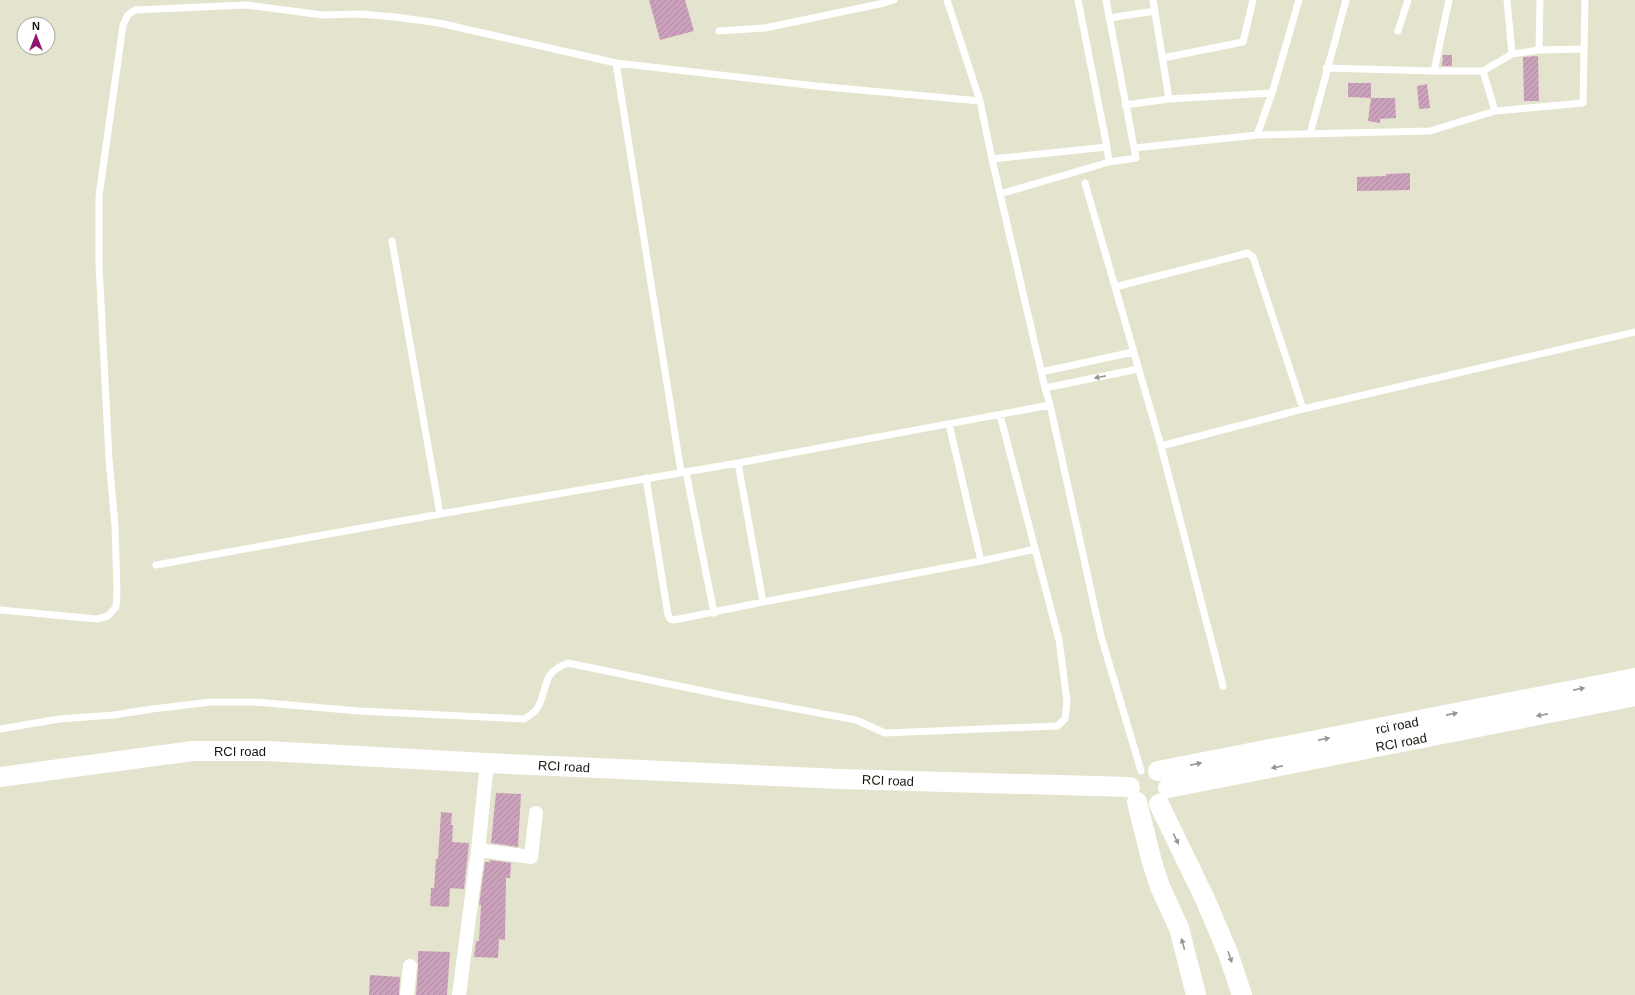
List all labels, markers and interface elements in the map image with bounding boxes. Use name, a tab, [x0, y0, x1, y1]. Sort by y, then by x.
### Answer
north arrow	[16, 16, 56, 56]
text: N	[32, 20, 40, 32]
one-way arrow	[1094, 374, 1106, 380]
one-way arrow	[1573, 685, 1585, 691]
one-way arrow	[1445, 710, 1458, 716]
one-way arrow	[1536, 712, 1548, 718]
street label: rci road	[1374, 714, 1420, 737]
street label: RCI road	[1374, 730, 1428, 755]
one-way arrow	[1318, 735, 1330, 741]
street label: RCI road	[214, 744, 266, 759]
street label: RCI road	[538, 758, 590, 775]
one-way arrow	[1190, 760, 1203, 766]
one-way arrow	[1271, 764, 1283, 770]
street label: RCI road	[862, 772, 914, 789]
one-way arrow	[1173, 833, 1179, 845]
one-way arrow	[1180, 937, 1186, 949]
one-way arrow	[1227, 952, 1233, 964]

